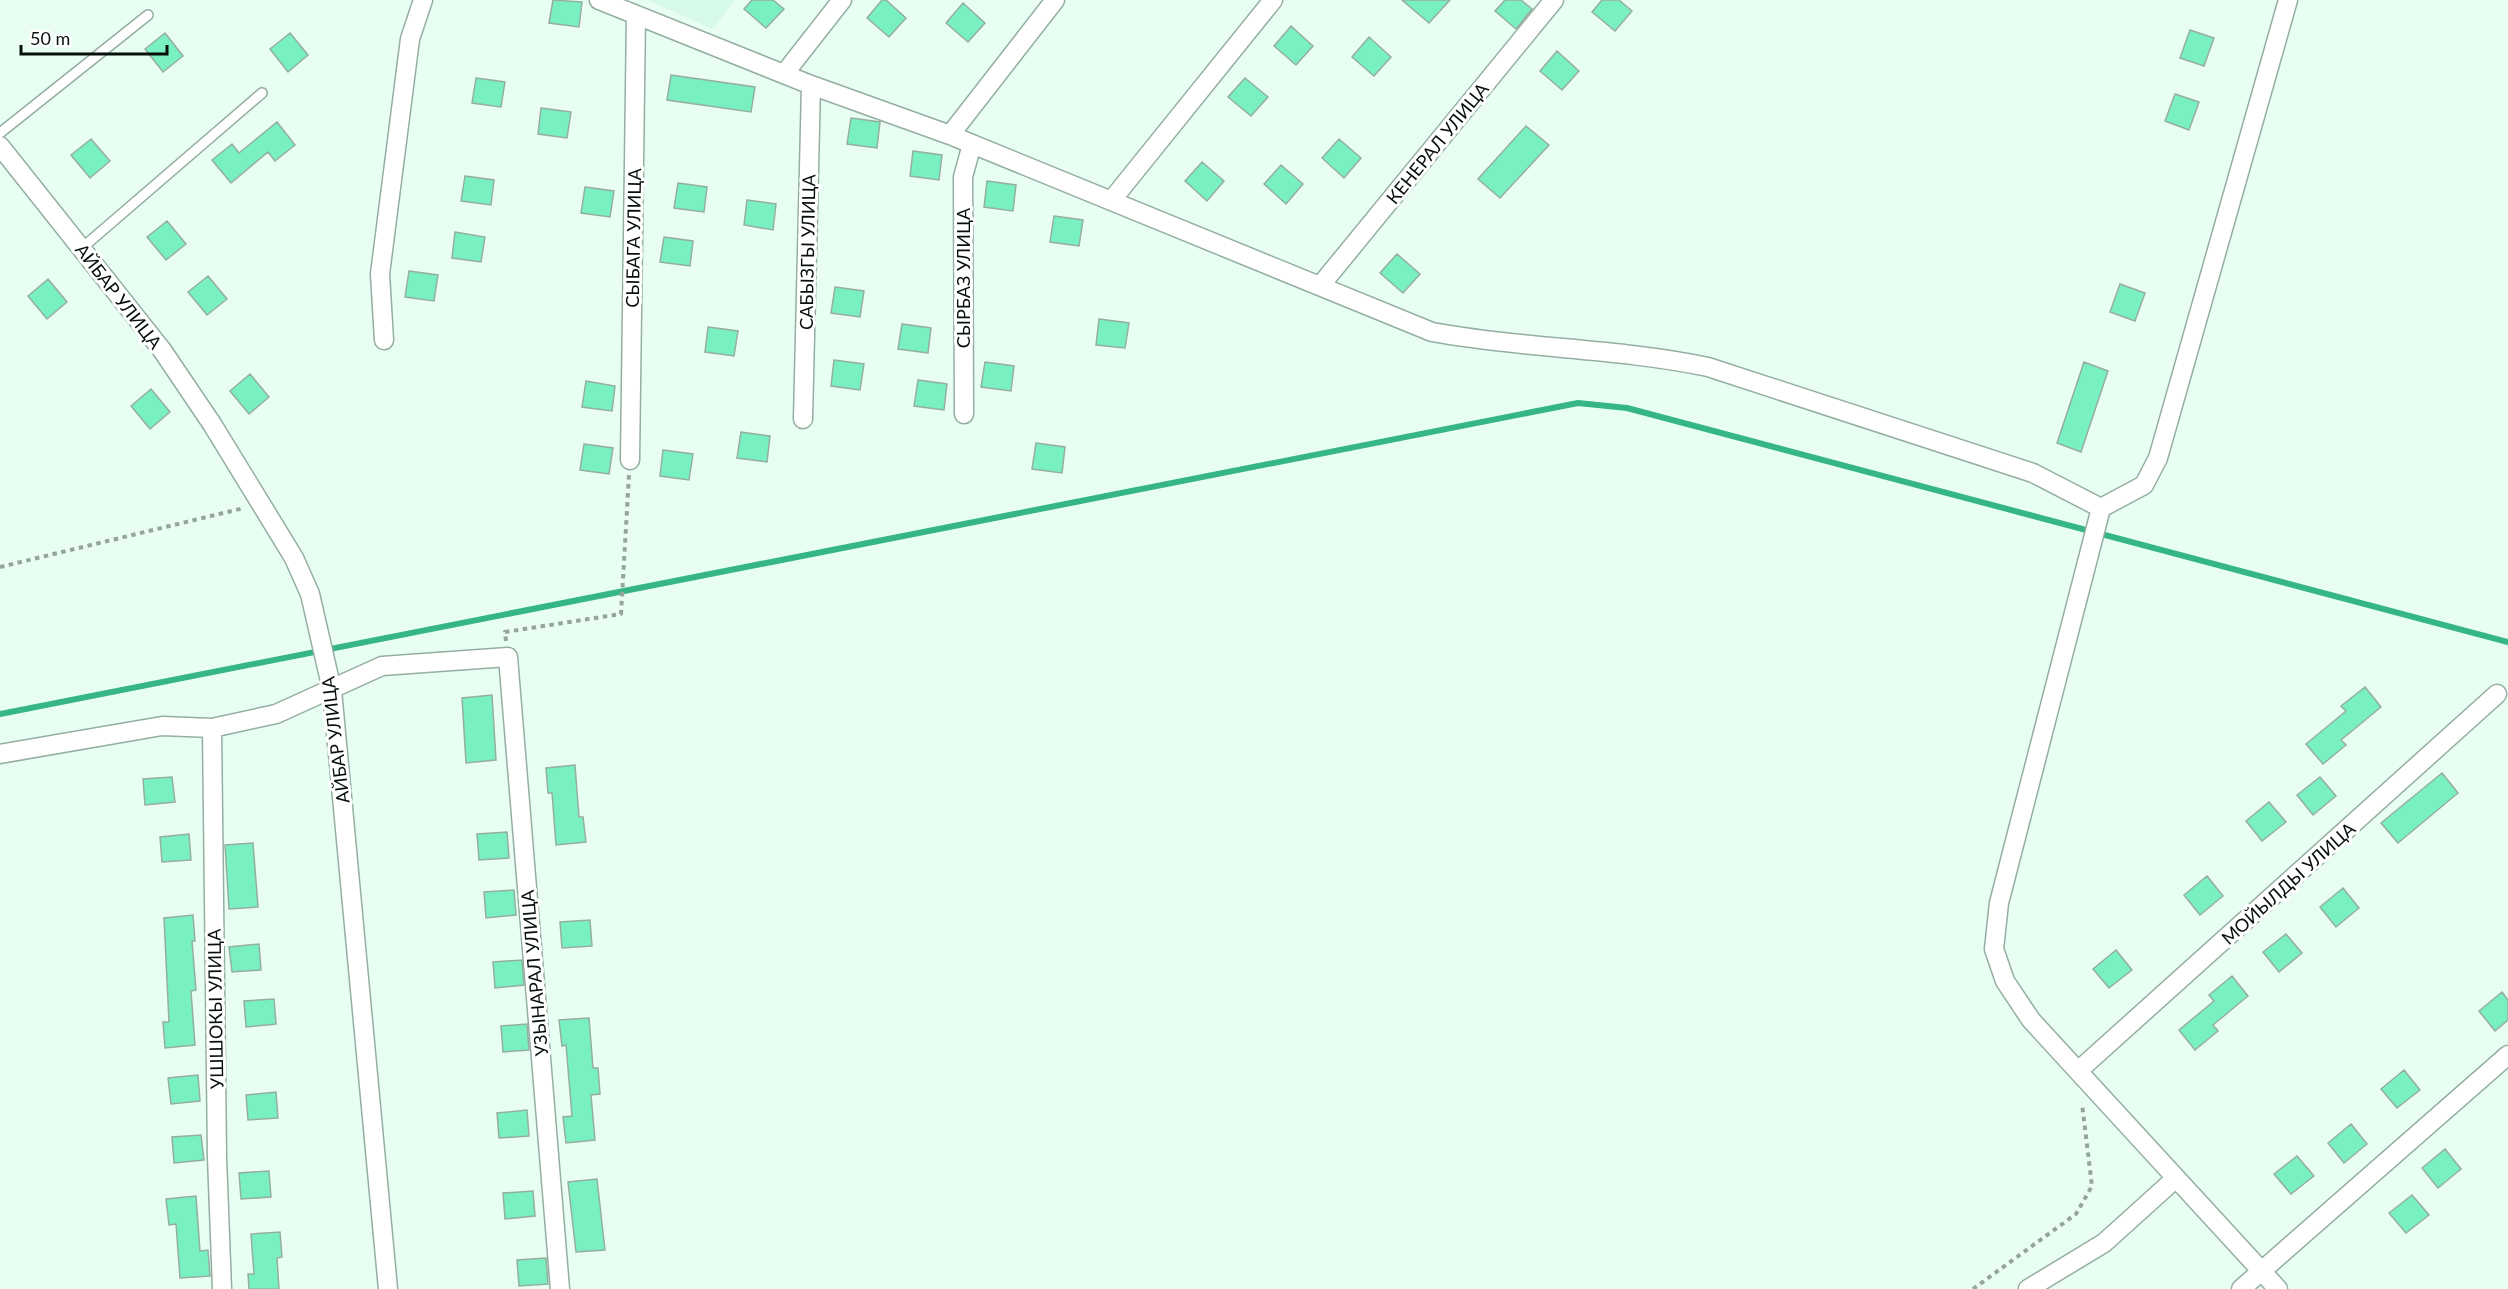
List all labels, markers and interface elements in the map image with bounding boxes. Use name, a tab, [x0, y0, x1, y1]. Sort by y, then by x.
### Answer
scale bar	[21, 18, 166, 56]
text: 50 m	[30, 27, 70, 49]
street label: КЕНЕРАЛ УЛИЦА	[1381, 77, 1493, 208]
street label: СЫБАГА УЛИЦА	[621, 167, 645, 308]
street label: САБЫЗГЫ УЛИЦА	[795, 173, 819, 330]
street label: СЫРБАЗ УЛИЦА	[952, 207, 974, 348]
street label: АЙБАР УЛИЦА	[71, 239, 167, 354]
street label: АЙБАР УЛИЦА	[316, 674, 354, 805]
street label: МОЙЫЛДЫ УЛИЦА	[2217, 817, 2360, 949]
street label: УЗЫНАРАЛ УЛИЦА	[516, 888, 552, 1057]
street label: УШШОКЫ УЛИЦА	[203, 928, 227, 1089]

